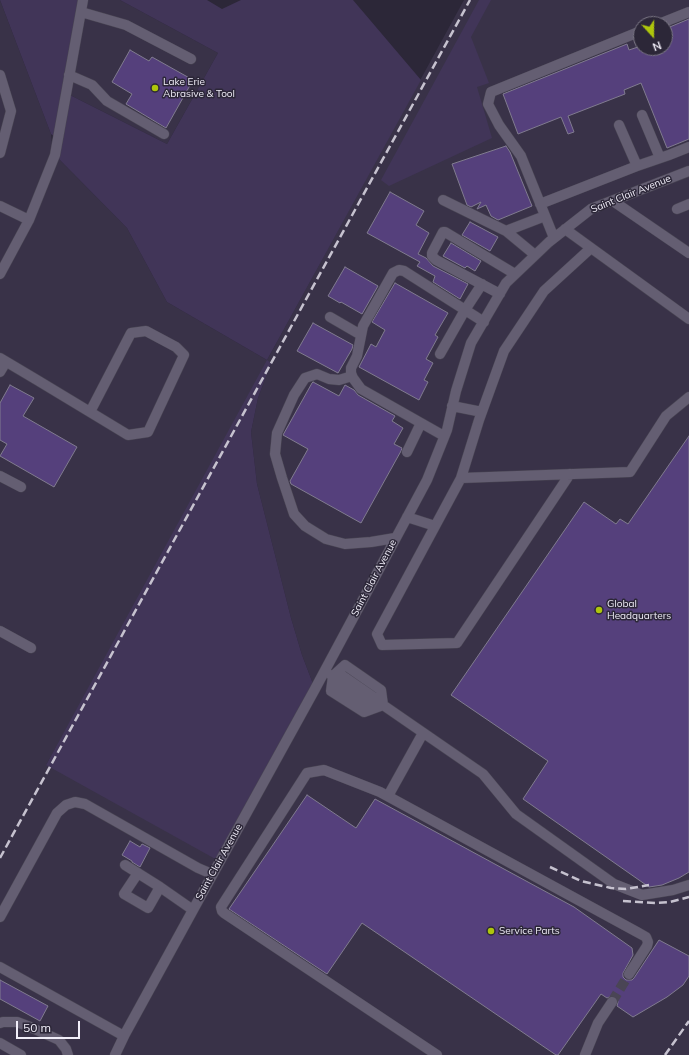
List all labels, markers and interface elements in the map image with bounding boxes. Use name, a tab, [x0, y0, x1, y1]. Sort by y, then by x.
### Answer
north arrow	[633, 16, 673, 56]
text: N	[651, 38, 663, 54]
place label: Lake Erie Abrasive & Tool	[163, 76, 235, 100]
marker: Lake Erie Abrasive & Tool	[150, 83, 160, 93]
street label: Saint Clair Avenue	[589, 172, 673, 216]
street label: Saint Clair Avenue	[349, 538, 399, 618]
place label: Global Headquarters	[607, 598, 671, 622]
marker: Global Headquarters	[594, 605, 604, 615]
street label: Saint Clair Avenue	[193, 822, 245, 902]
place label: Service Parts	[499, 925, 560, 937]
marker: Service Parts	[486, 926, 496, 936]
scale bar	[18, 1013, 82, 1039]
text: 50 m	[23, 1020, 51, 1035]

